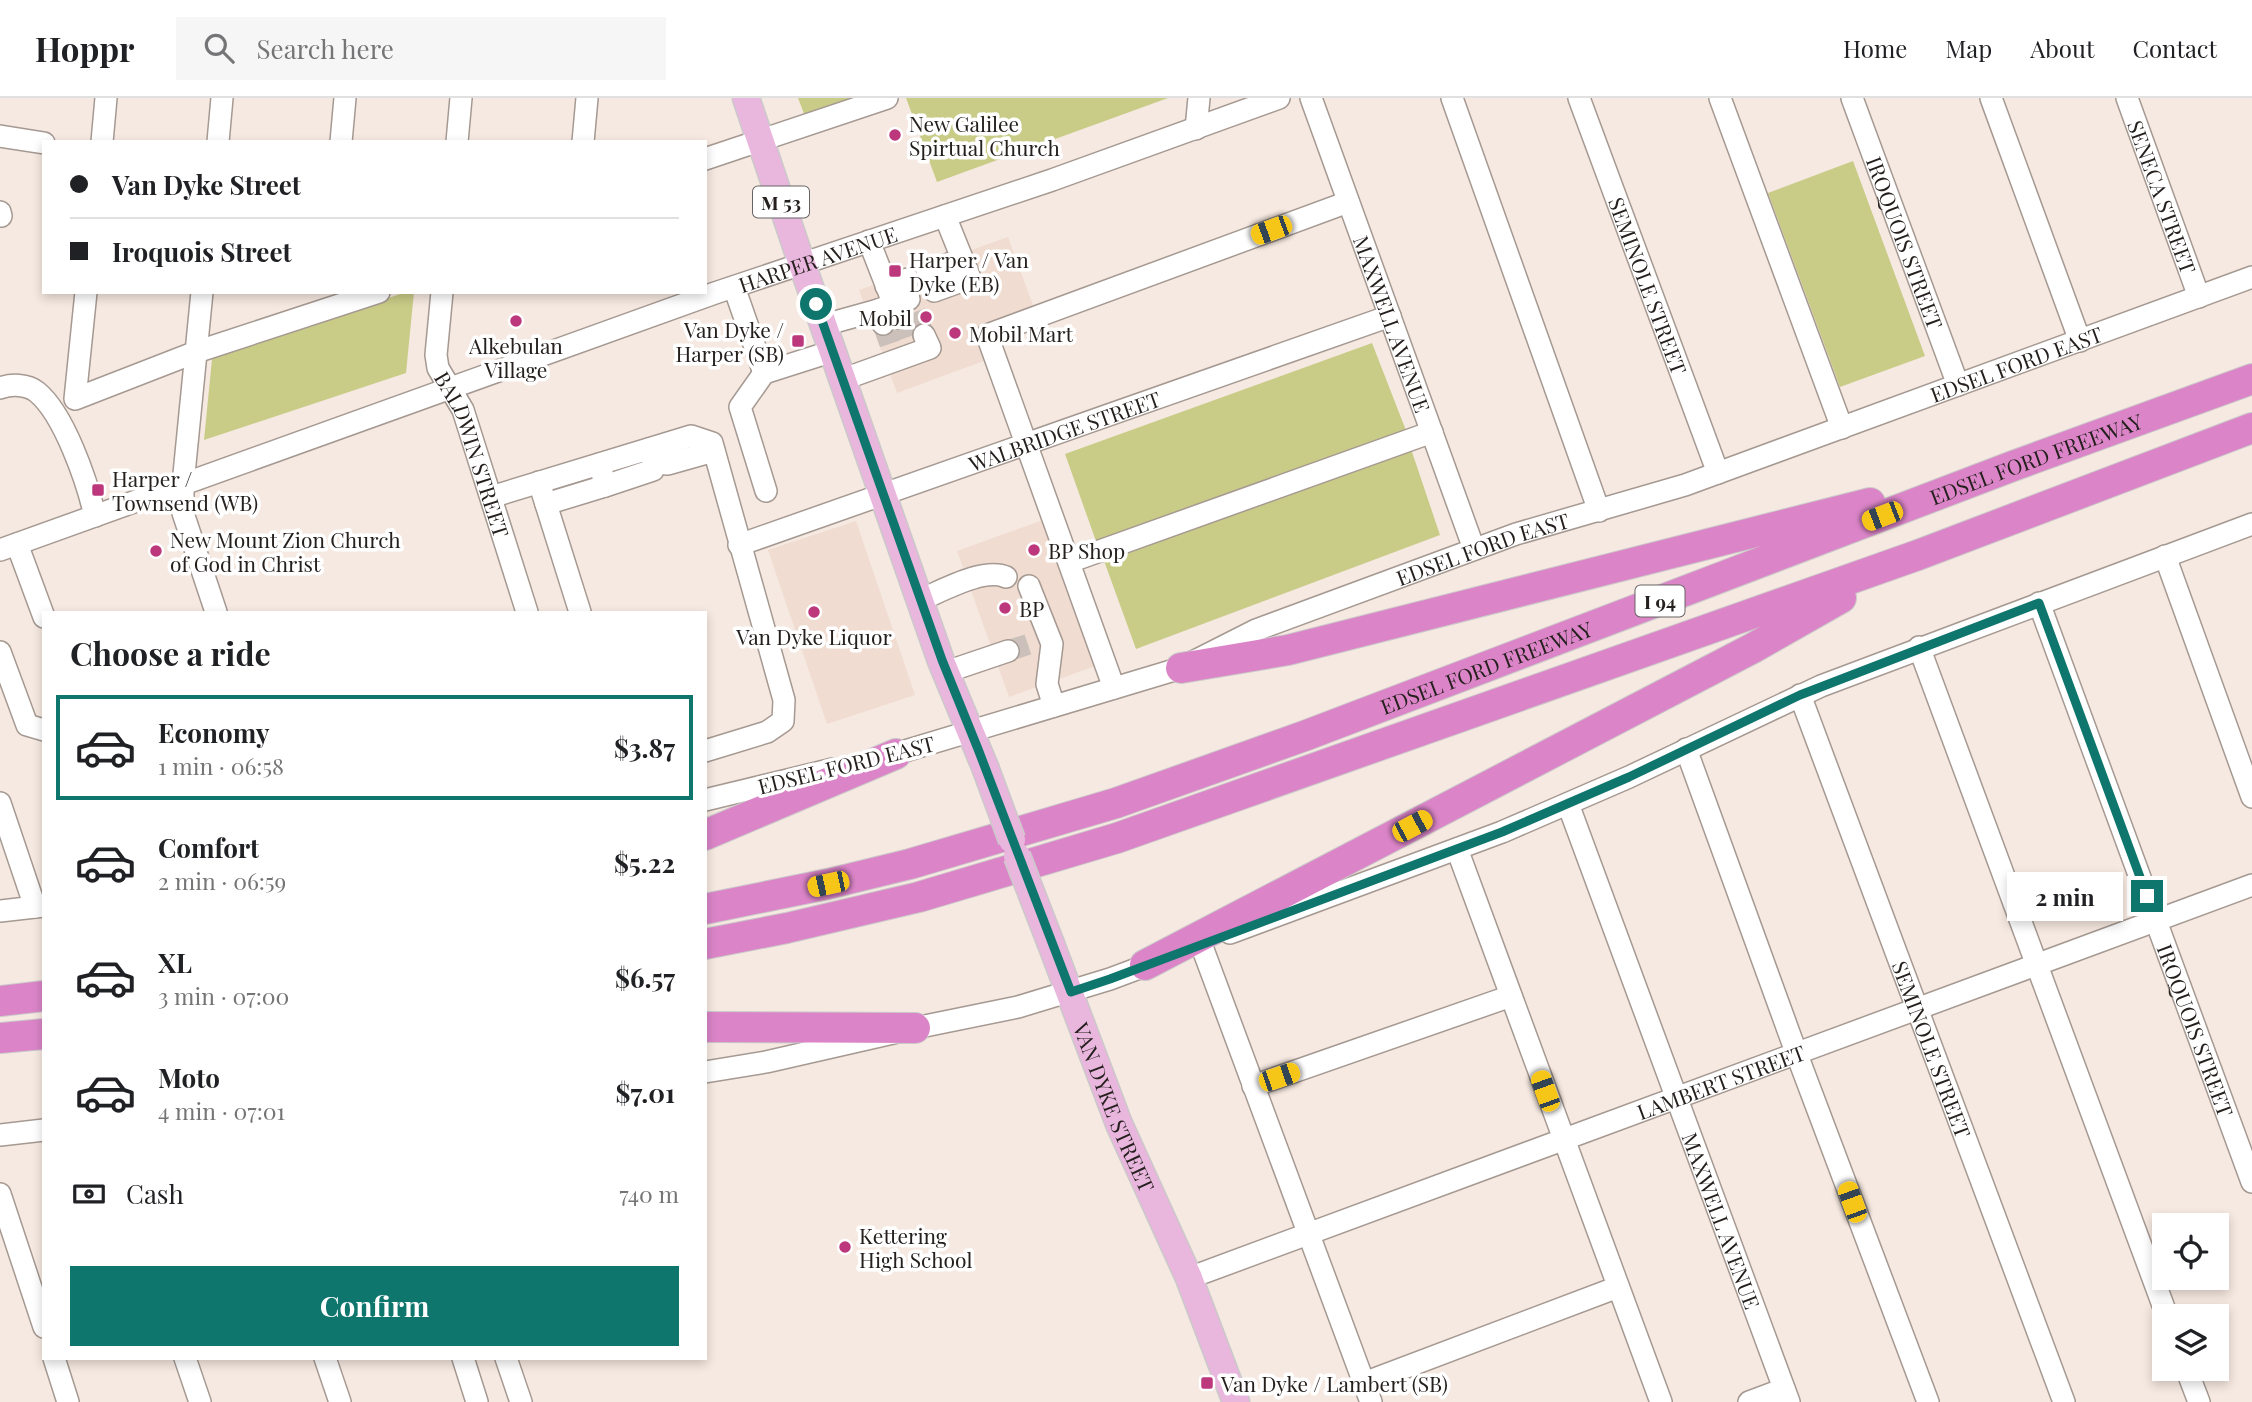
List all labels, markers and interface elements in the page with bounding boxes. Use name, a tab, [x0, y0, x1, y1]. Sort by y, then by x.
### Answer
search box	[176, 17, 666, 80]
text: Hoppr	[35, 26, 134, 70]
icon: search	[200, 29, 238, 67]
text: Search here	[256, 31, 394, 66]
text: Home	[1843, 32, 1907, 64]
text: Map	[1945, 32, 1992, 64]
text: About	[2030, 32, 2094, 64]
text: Contact	[2132, 32, 2217, 64]
place label: New Galilee Spirtual Church	[909, 109, 1060, 161]
street label: SENECA STREET	[2122, 116, 2203, 277]
marker: New Galilee Spirtual Church	[887, 127, 903, 143]
street label: IROQUOIS STREET	[1861, 152, 1950, 333]
text: Van Dyke Street	[112, 167, 301, 202]
road number: M 53	[753, 186, 809, 218]
street label: SEMINOLE STREET	[1603, 193, 1694, 378]
car	[1248, 213, 1295, 247]
street label: HARPER AVENUE	[735, 219, 900, 298]
street label: MAXWELL AVENUE	[1348, 231, 1437, 416]
text: Iroquois Street	[112, 234, 292, 269]
place label: Harper / Van Dyke (EB)	[909, 245, 1029, 297]
marker: Harper / Van Dyke (EB)	[887, 263, 903, 279]
route start	[800, 288, 832, 320]
place label: Mobil	[859, 303, 912, 331]
marker: Mobil	[918, 309, 934, 325]
marker: Alkebulan Village	[508, 313, 524, 329]
place label: Van Dyke / Harper (SB)	[675, 315, 784, 367]
place label: Mobil Mart	[969, 319, 1074, 347]
street label: EDSEL FORD EAST	[1926, 319, 2106, 408]
marker: Mobil Mart	[947, 325, 963, 341]
place label: Alkebulan Village	[468, 331, 563, 383]
marker: Van Dyke / Harper (SB)	[790, 333, 806, 349]
street label: BALDWIN STREET	[429, 366, 516, 541]
street label: WALBRIDGE STREET	[964, 384, 1164, 477]
street label: EDSEL FORD FREEWAY	[1926, 406, 2146, 511]
place label: Harper / Townsend (WB)	[112, 464, 258, 516]
marker: Harper / Townsend (WB)	[90, 482, 106, 498]
car	[1859, 499, 1906, 533]
street label: EDSEL FORD EAST	[1392, 505, 1572, 591]
place label: New Mount Zion Church of God in Christ	[170, 525, 401, 577]
place label: BP Shop	[1048, 536, 1125, 564]
marker: BP Shop	[1026, 542, 1042, 558]
marker: New Mount Zion Church of God in Christ	[148, 543, 164, 559]
road number: I 94	[1636, 586, 1684, 616]
place label: BP	[1019, 594, 1044, 622]
marker: BP	[997, 600, 1013, 616]
marker: Van Dyke Liquor	[806, 604, 822, 620]
street label: EDSEL FORD FREEWAY	[1376, 614, 1596, 720]
place label: Van Dyke Liquor	[735, 622, 892, 650]
text: Choose a ride	[70, 631, 271, 674]
text: Economy	[158, 715, 269, 750]
icon: car	[74, 716, 137, 779]
street label: EDSEL FORD EAST	[755, 728, 937, 800]
text: $3.87	[614, 730, 675, 765]
text: 1 min · 06:58	[158, 750, 284, 781]
car	[1389, 807, 1436, 845]
text: Comfort	[158, 830, 259, 865]
icon: car	[74, 831, 137, 894]
text: $5.22	[614, 845, 675, 880]
text: 2 min · 06:59	[158, 865, 286, 896]
car	[806, 869, 851, 899]
callout: 2 min	[2007, 872, 2122, 920]
route end	[2131, 880, 2163, 912]
text: 2 min	[2035, 881, 2095, 912]
street label: IROQUOIS STREET	[2152, 940, 2241, 1120]
text: XL	[158, 945, 192, 980]
icon: car	[74, 946, 137, 1009]
street label: SEMINOLE STREET	[1886, 957, 1978, 1141]
text: $6.57	[615, 960, 675, 995]
text: 3 min · 07:00	[158, 980, 289, 1011]
street label: VAN DYKE STREET	[1068, 1017, 1162, 1196]
street label: LAMBERT STREET	[1633, 1038, 1809, 1125]
text: Moto	[158, 1060, 220, 1095]
car	[1256, 1060, 1303, 1094]
icon: car	[74, 1061, 137, 1124]
car	[1528, 1068, 1563, 1114]
text: $7.01	[615, 1075, 675, 1110]
text: 4 min · 07:01	[158, 1095, 285, 1126]
street label: MAXWELL AVENUE	[1677, 1128, 1767, 1313]
icon: cash	[70, 1175, 108, 1213]
text: Cash	[126, 1176, 184, 1211]
text: 740 m	[619, 1178, 679, 1209]
car	[1835, 1179, 1870, 1225]
map controls	[2152, 1213, 2229, 1381]
button: locate	[2152, 1213, 2229, 1290]
place label: Kettering High School	[859, 1221, 972, 1273]
marker: Kettering High School	[837, 1239, 853, 1255]
button: Confirm	[70, 1266, 679, 1346]
button: layers	[2152, 1304, 2229, 1381]
place label: Van Dyke / Lambert (SB)	[1220, 1369, 1448, 1397]
marker: Van Dyke / Lambert (SB)	[1199, 1375, 1215, 1391]

